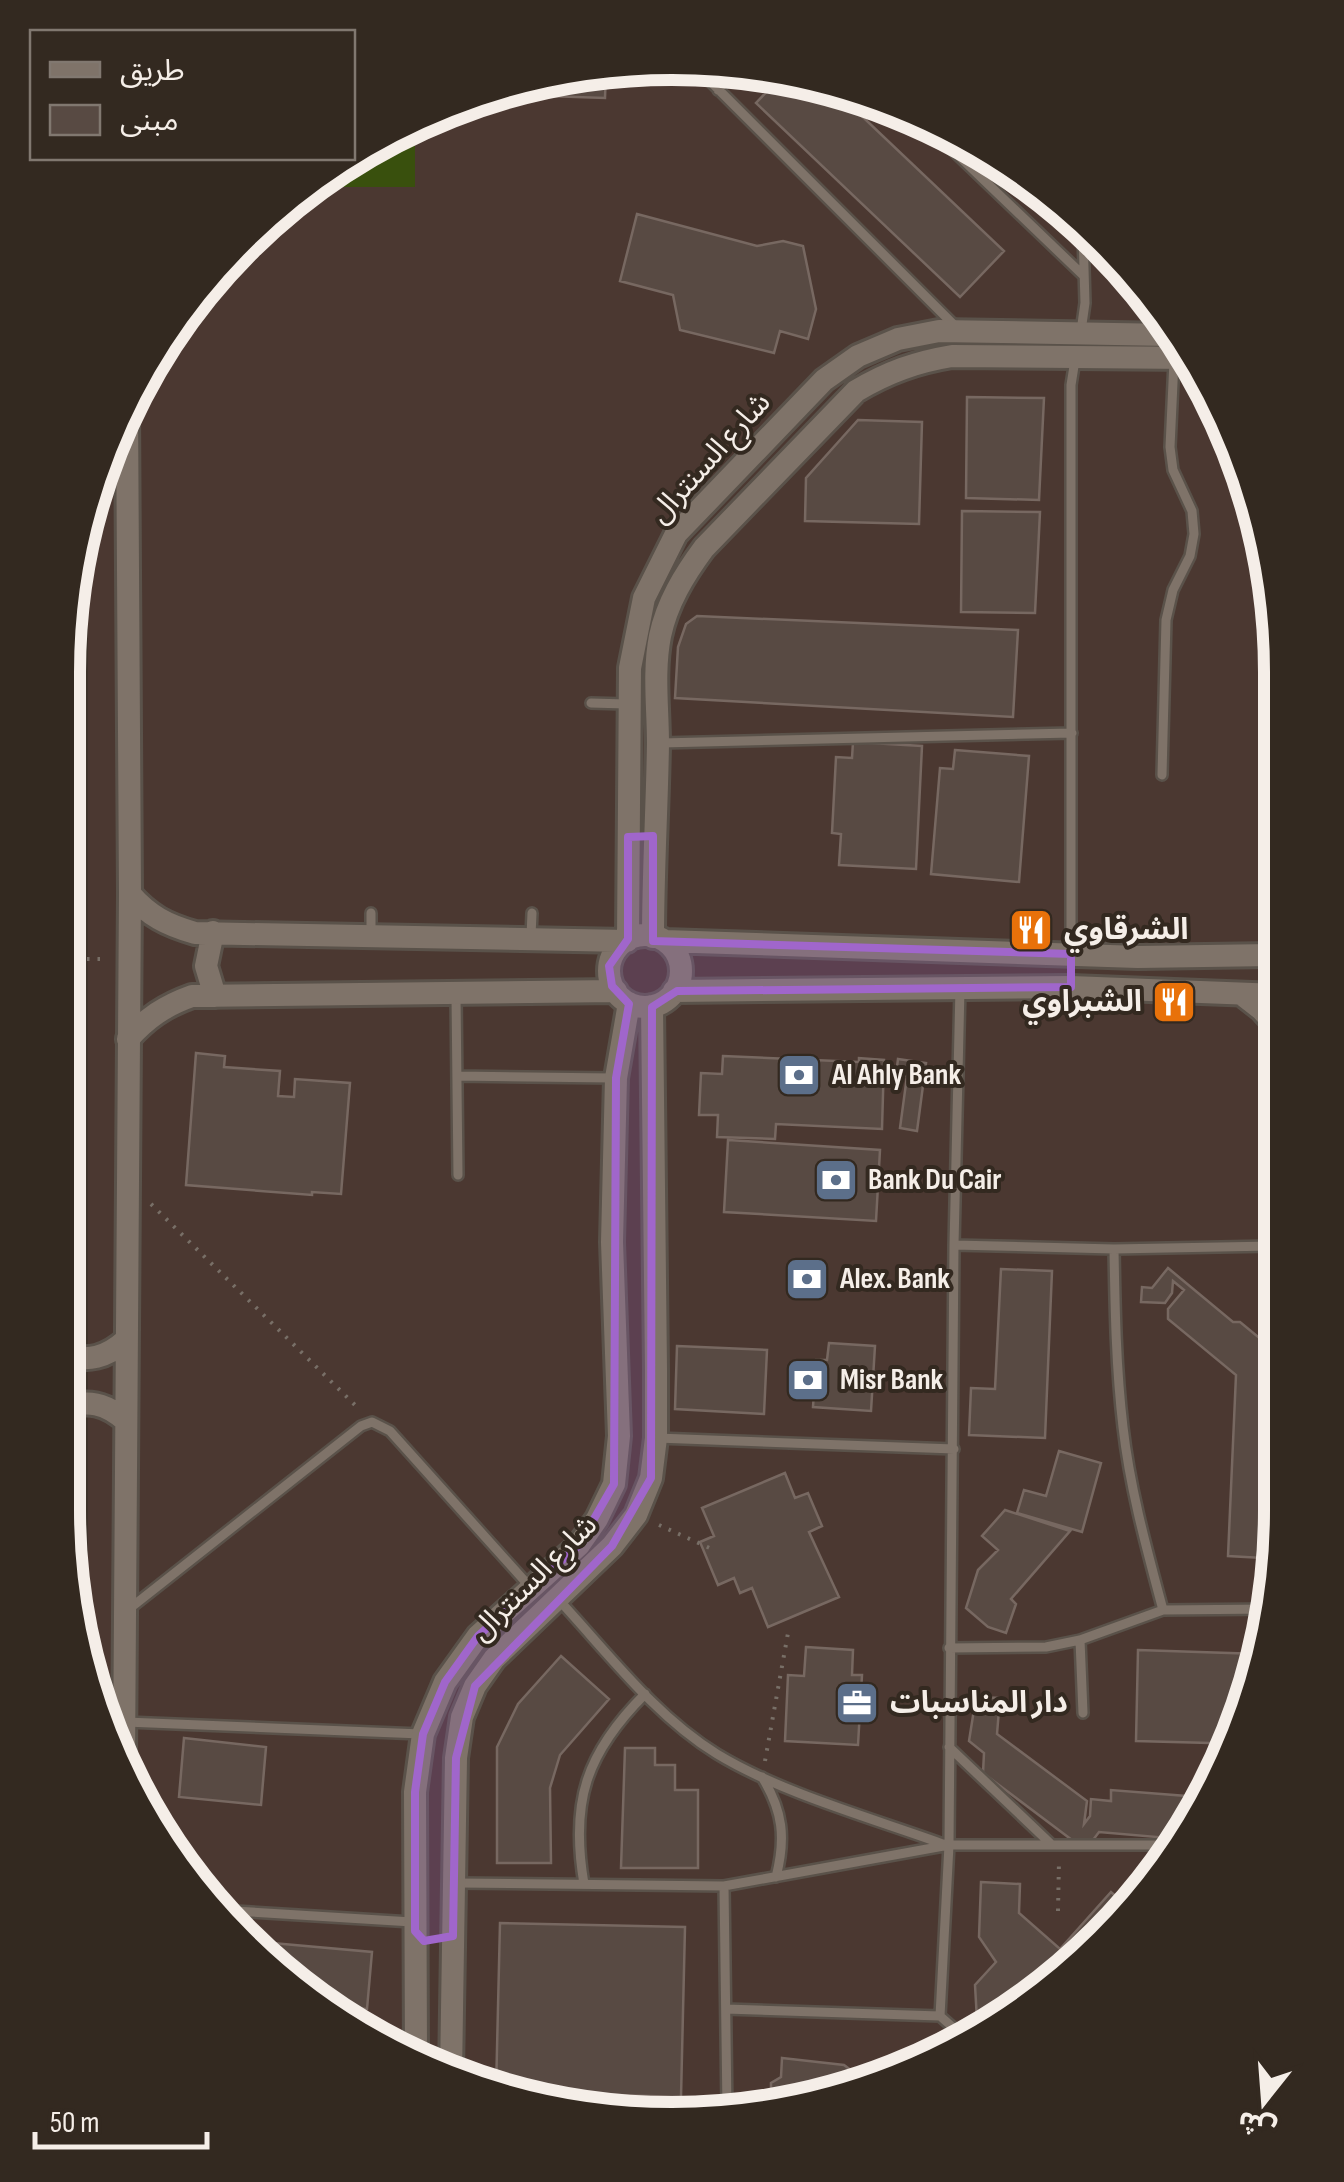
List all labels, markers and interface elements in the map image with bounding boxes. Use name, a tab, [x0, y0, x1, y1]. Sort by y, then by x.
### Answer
legend	[30, 30, 355, 160]
text: طريق	[120, 53, 185, 89]
text: مبنى	[120, 103, 178, 139]
street label: شارع السنترال	[642, 385, 781, 533]
restaurant icon: الشرقاوي	[1008, 907, 1054, 953]
place label: الشرقاوي	[1064, 912, 1189, 953]
restaurant icon: الشبراوي	[1151, 979, 1197, 1025]
place label: الشبراوي	[1022, 984, 1142, 1025]
bank icon: Al Ahly Bank	[776, 1052, 822, 1098]
place label: Al Ahly Bank	[831, 1057, 961, 1093]
bank icon: Bank Du Cair	[813, 1157, 859, 1203]
place label: Bank Du Cair	[868, 1162, 1001, 1198]
bank icon: Alex. Bank	[784, 1256, 830, 1302]
place label: Alex. Bank	[839, 1261, 950, 1297]
bank icon: Misr Bank	[785, 1357, 831, 1403]
place label: Misr Bank	[840, 1362, 944, 1398]
street label: شارع السنترال	[463, 1507, 607, 1651]
office icon: دار المناسبات	[834, 1680, 880, 1726]
place label: دار المناسبات	[890, 1685, 1068, 1721]
north arrow	[1214, 2052, 1314, 2152]
scale bar	[35, 2087, 208, 2149]
text: ش	[1234, 2103, 1280, 2146]
text: 50 m	[50, 2105, 99, 2141]

